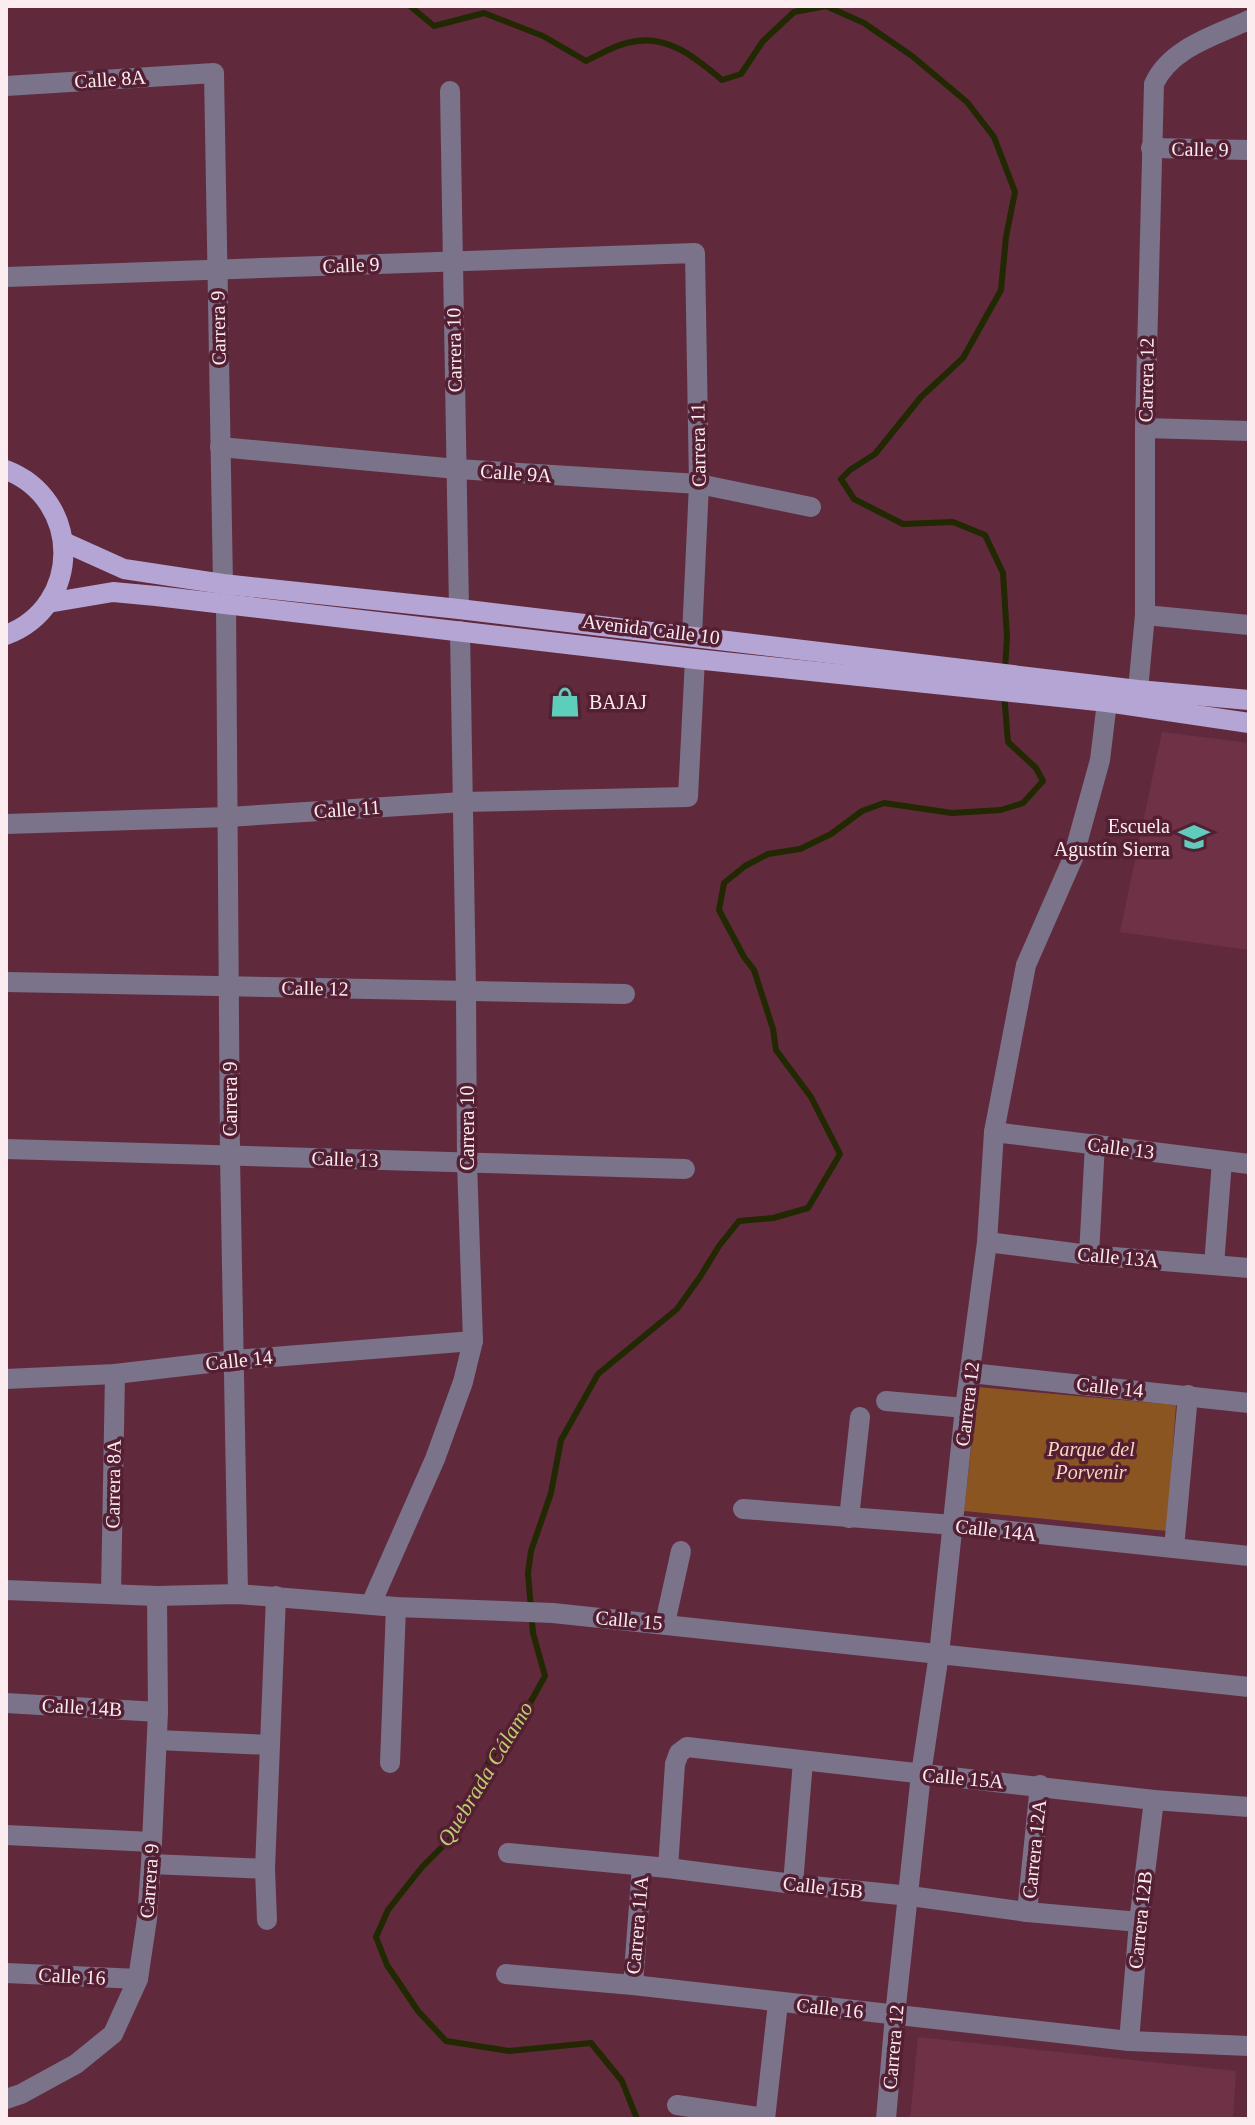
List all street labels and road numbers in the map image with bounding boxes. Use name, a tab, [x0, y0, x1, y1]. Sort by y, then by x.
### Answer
street label: Calle 8A	[73, 65, 147, 92]
street label: Calle 9	[1171, 138, 1229, 160]
street label: Calle 9	[322, 253, 380, 277]
street label: Carrera 9	[206, 290, 230, 366]
street label: Carrera 10	[442, 307, 466, 393]
street label: Carrera 12	[1134, 337, 1158, 423]
street label: Carrera 11	[686, 403, 710, 487]
street label: Calle 9A	[479, 460, 553, 487]
street label: Avenida Calle 10	[581, 610, 721, 648]
street label: Calle 11	[313, 796, 381, 822]
street label: Calle 12	[281, 976, 349, 1000]
street label: Carrera 9	[219, 1062, 241, 1136]
street label: Carrera 10	[456, 1086, 478, 1170]
street label: Calle 13	[1086, 1133, 1156, 1163]
street label: Calle 13	[311, 1147, 379, 1171]
street label: Calle 13A	[1076, 1242, 1160, 1272]
street label: Calle 14	[204, 1346, 274, 1374]
street label: Carrera 12	[951, 1360, 983, 1448]
street label: Calle 14	[1075, 1373, 1145, 1401]
street label: Carrera 8A	[101, 1439, 125, 1529]
street label: Calle 14A	[954, 1515, 1038, 1545]
street label: Calle 15	[595, 1606, 663, 1634]
street label: Calle 14B	[41, 1694, 123, 1720]
street label: Calle 15A	[921, 1763, 1005, 1793]
street label: Carrera 12A	[1018, 1798, 1050, 1900]
street label: Carrera 9	[135, 1843, 163, 1919]
street label: Carrera 12B	[1124, 1870, 1156, 1970]
street label: Calle 15B	[782, 1872, 864, 1902]
street label: Carrera 11A	[622, 1874, 652, 1975]
street label: Calle 16	[38, 1963, 106, 1989]
street label: Calle 16	[795, 1994, 865, 2022]
street label: Carrera 12	[878, 2004, 908, 2090]

